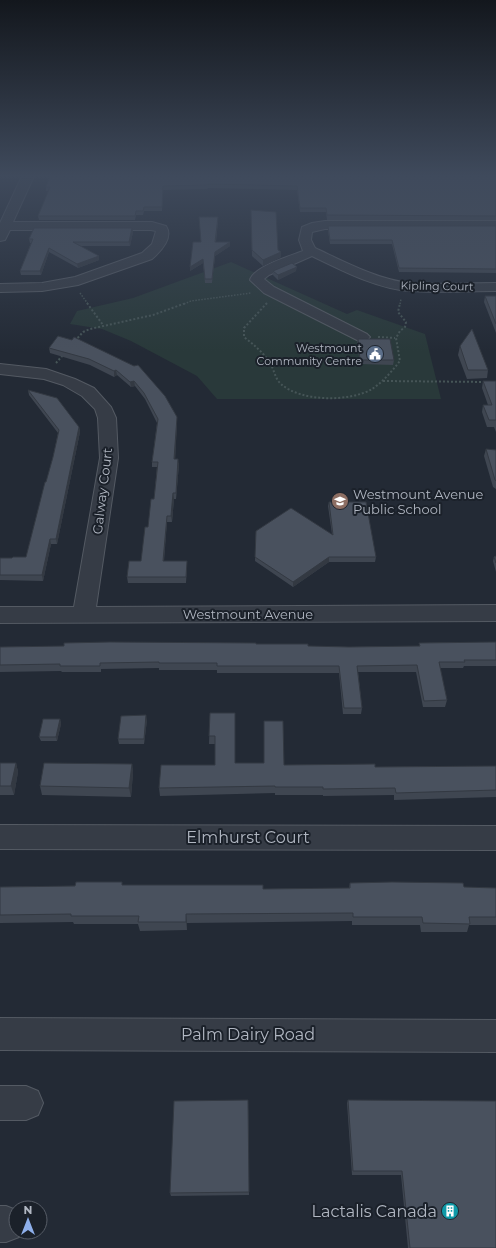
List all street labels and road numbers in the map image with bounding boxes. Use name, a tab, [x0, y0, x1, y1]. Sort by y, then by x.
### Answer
street label: Kipling Court	[400, 278, 474, 294]
street label: Galway Court	[89, 447, 115, 535]
street label: Westmount Avenue	[183, 606, 313, 622]
street label: Elmhurst Court	[186, 828, 310, 847]
street label: Palm Dairy Road	[181, 1025, 315, 1044]

